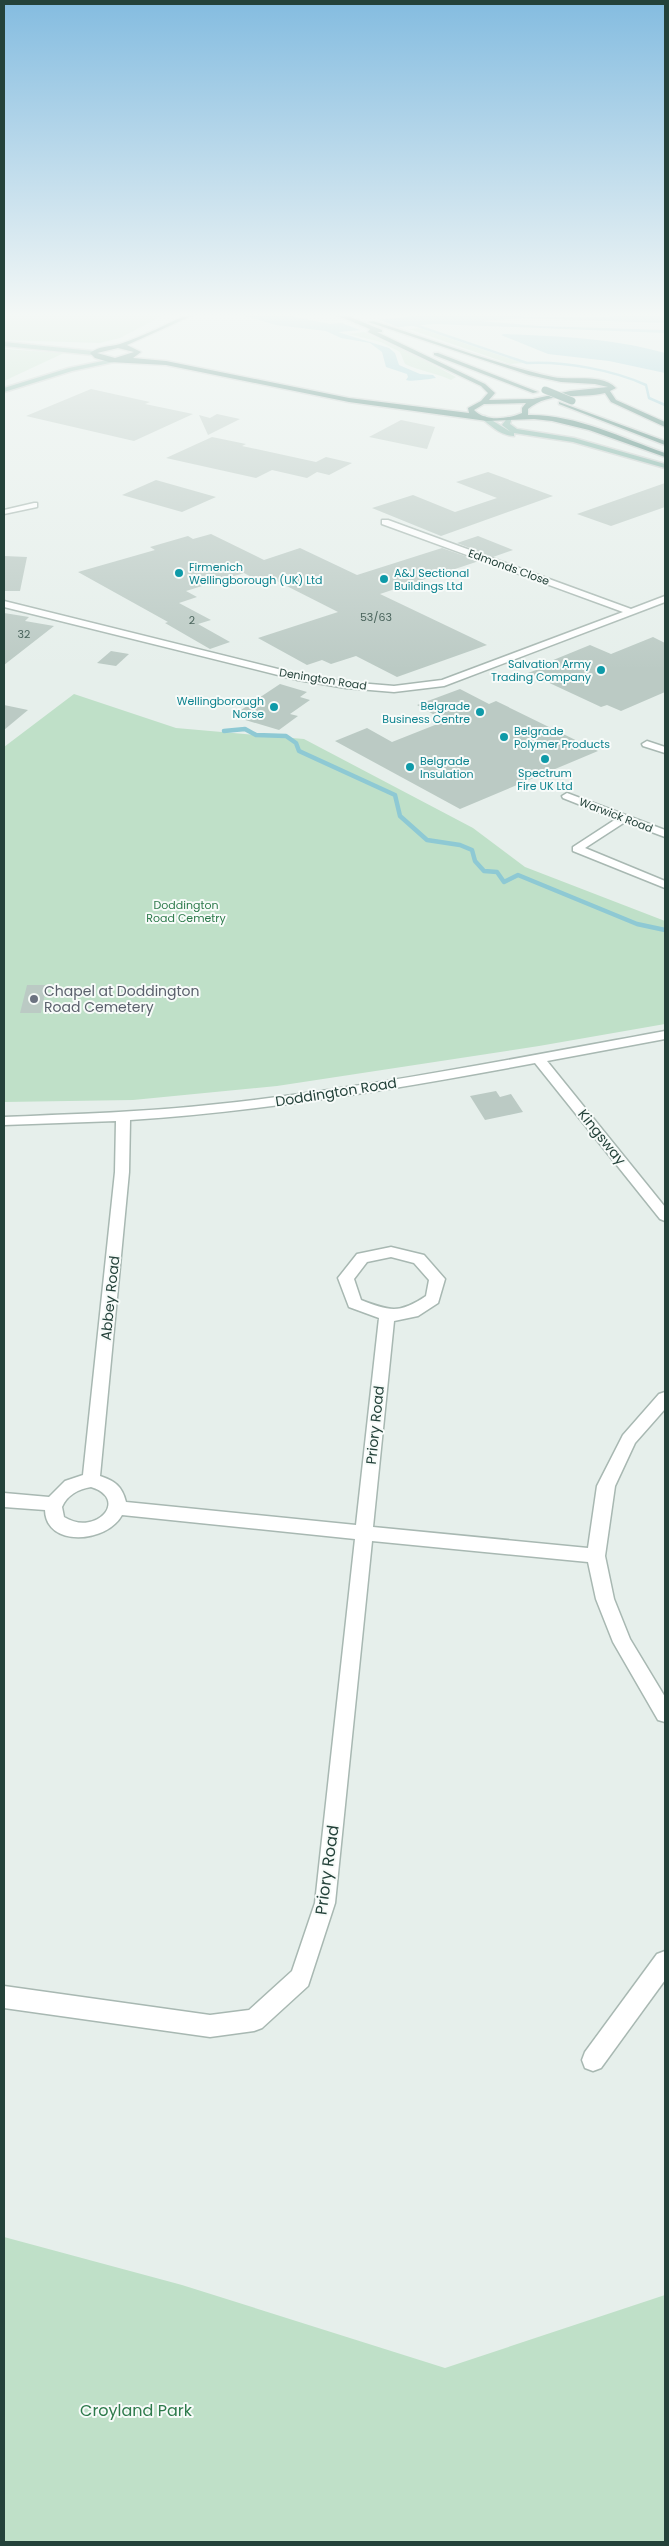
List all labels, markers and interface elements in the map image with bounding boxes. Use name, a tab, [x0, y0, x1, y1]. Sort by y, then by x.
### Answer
street label: Edmonds Close	[466, 545, 552, 589]
place label: Firmenich Wellingborough (UK) Ltd	[189, 559, 322, 588]
place label: A&J Sectional Buildings Ltd	[394, 565, 469, 594]
marker: Firmenich Wellingborough (UK) Ltd	[173, 567, 185, 579]
marker: A&J Sectional Buildings Ltd	[378, 573, 390, 585]
house number: 53/63	[360, 609, 392, 625]
house number: 2	[189, 612, 195, 628]
house number: 32	[18, 626, 30, 642]
place label: Salvation Army Trading Company	[491, 656, 592, 685]
street label: Denington Road	[278, 664, 368, 694]
marker: Salvation Army Trading Company	[595, 664, 607, 676]
place label: Wellingborough Norse	[177, 693, 264, 722]
place label: Belgrade Business Centre	[382, 698, 470, 727]
marker: Wellingborough Norse	[268, 701, 280, 713]
marker: Belgrade Business Centre	[474, 706, 486, 718]
place label: Belgrade Polymer Products	[514, 723, 610, 752]
marker: Belgrade Polymer Products	[498, 731, 510, 743]
place label: Belgrade Insulation	[420, 753, 473, 782]
marker: Spectrum Fire UK Ltd	[539, 753, 551, 765]
marker: Belgrade Insulation	[404, 761, 416, 773]
place label: Spectrum Fire UK Ltd	[517, 765, 573, 794]
street label: Warwick Road	[577, 794, 655, 836]
park label: Doddington Road Cemetry	[146, 897, 226, 926]
place label: Chapel at Doddington Road Cemetery	[44, 981, 200, 1017]
marker: Chapel at Doddington Road Cemetery	[28, 993, 40, 1005]
street label: Doddington Road	[274, 1073, 398, 1111]
street label: Kingsway	[573, 1105, 631, 1169]
street label: Abbey Road	[96, 1255, 124, 1341]
street label: Priory Road	[361, 1385, 389, 1465]
street label: Priory Road	[309, 1824, 345, 1916]
park label: Croyland Park	[80, 2399, 193, 2422]

